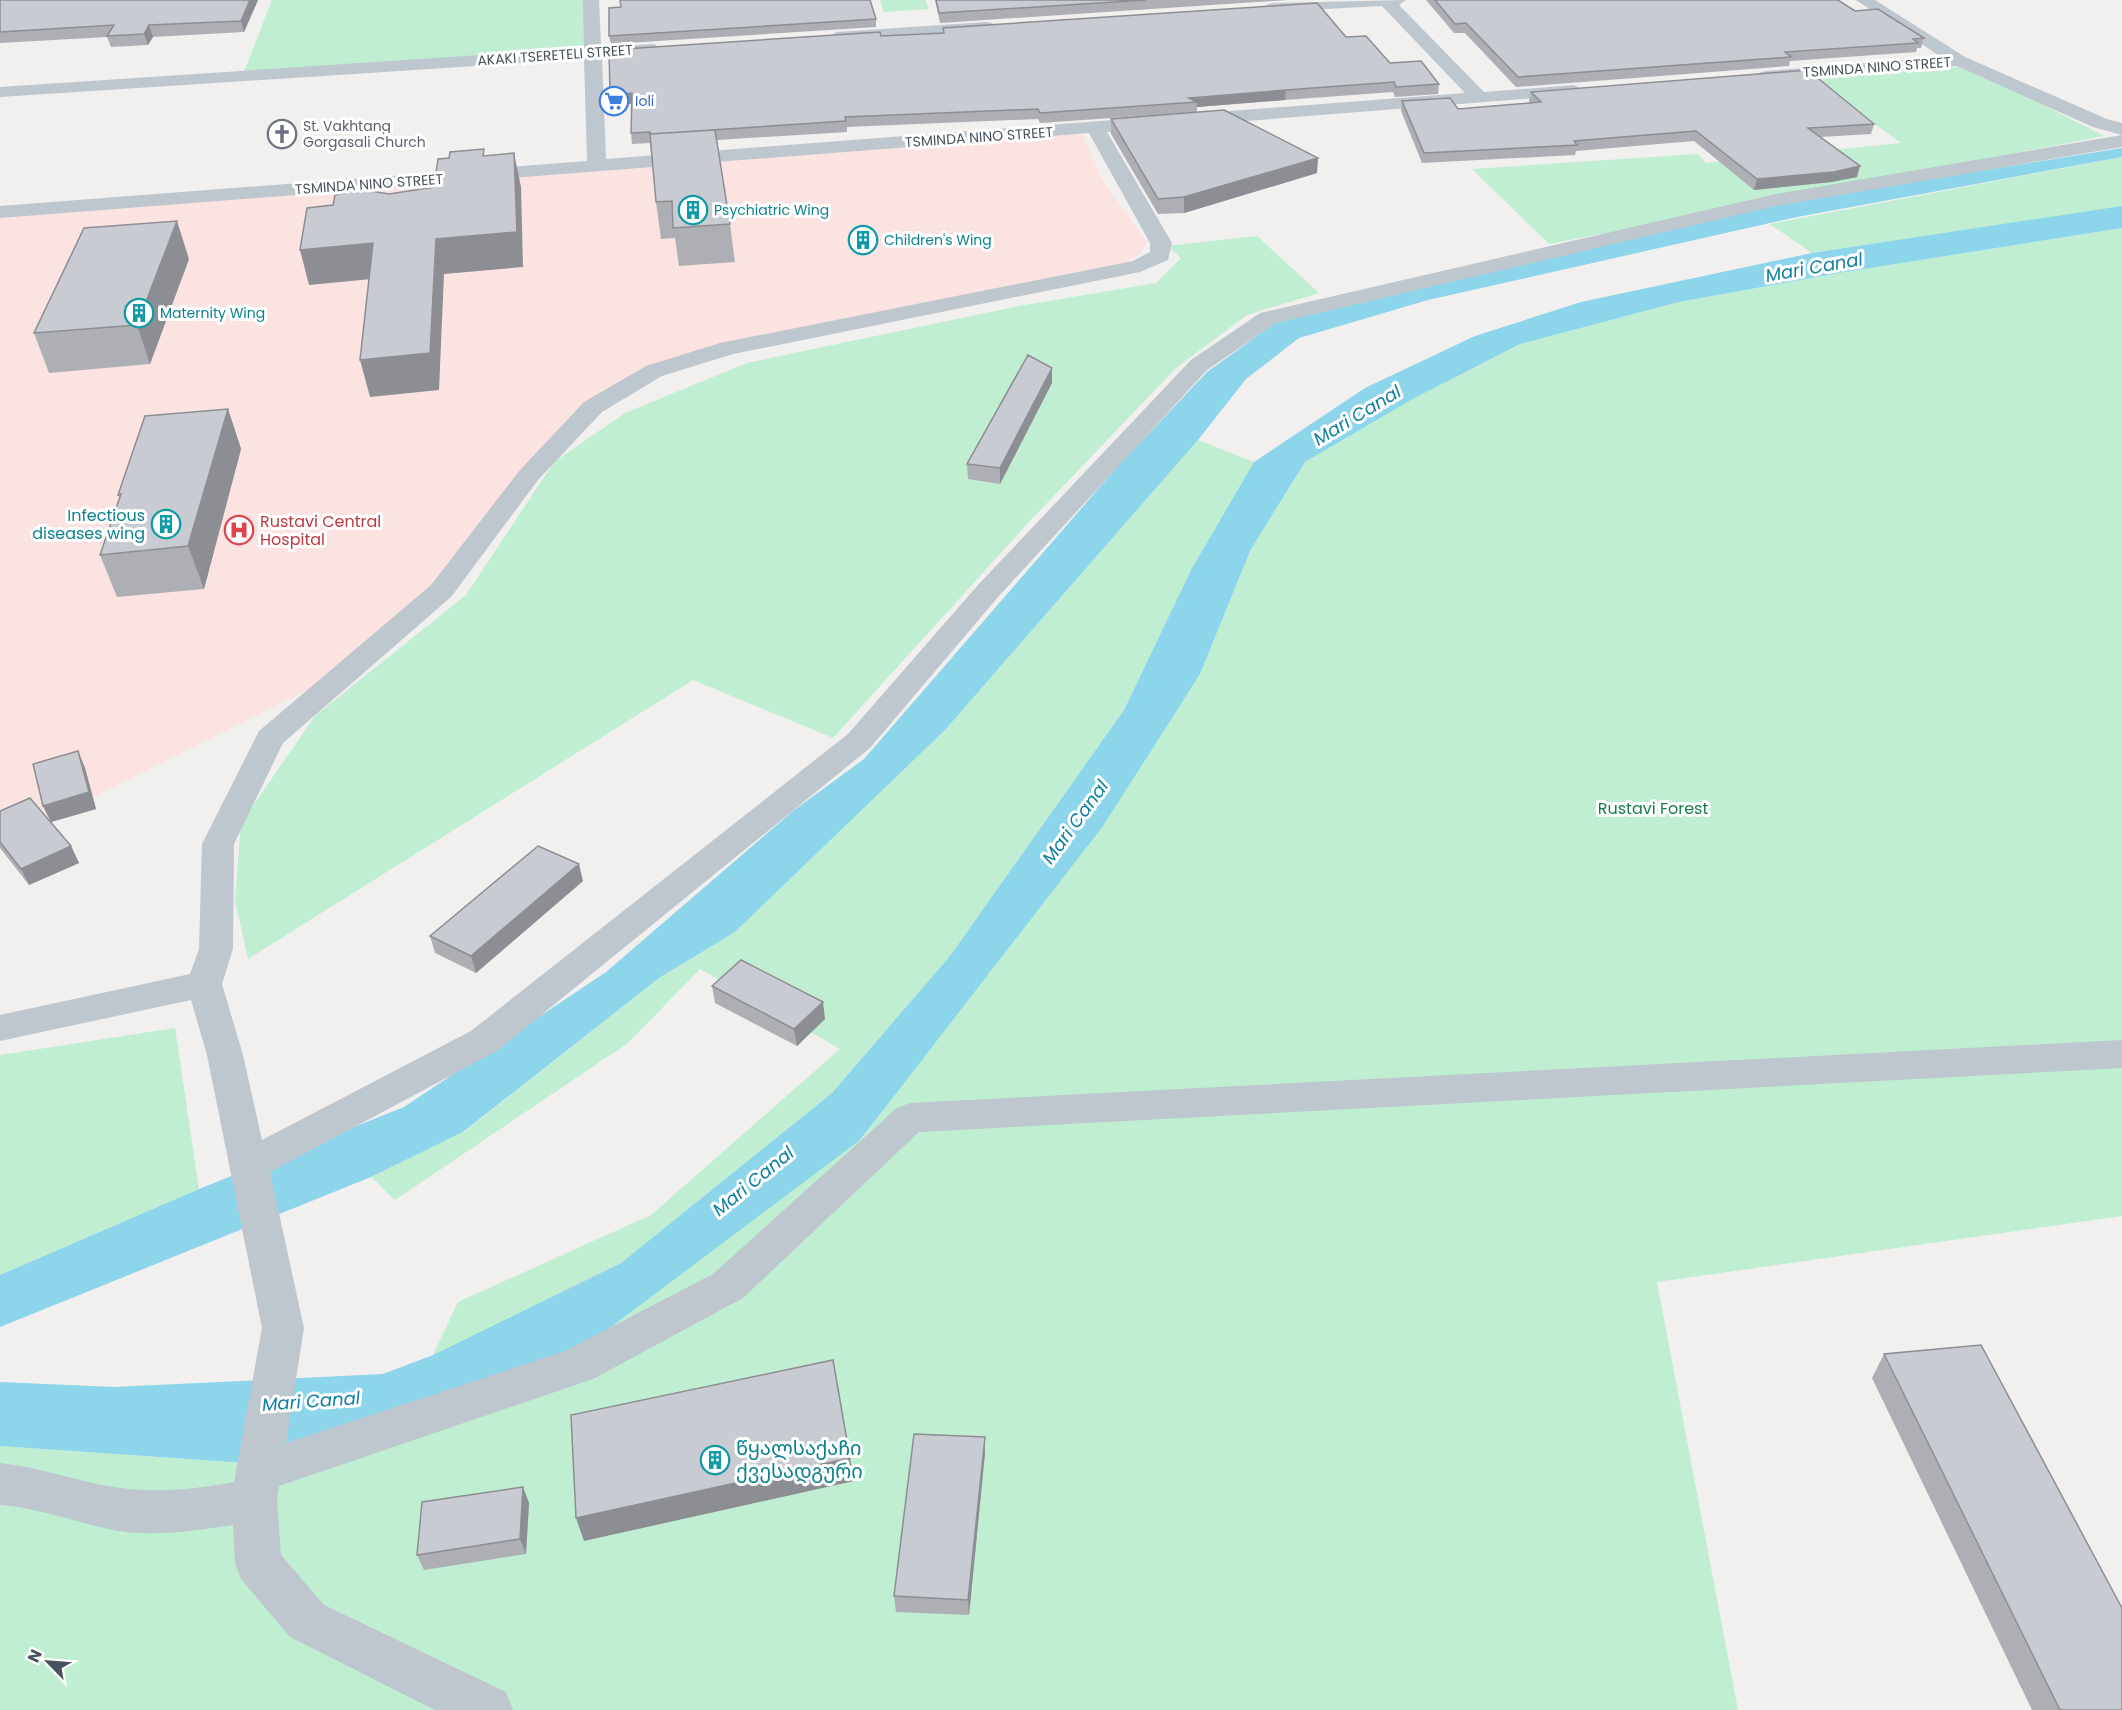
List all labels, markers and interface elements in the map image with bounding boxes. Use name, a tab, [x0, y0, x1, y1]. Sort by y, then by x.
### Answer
street label: AKAKI TSERETELI STREET	[477, 40, 634, 70]
street label: TSMINDA NINO STREET	[1802, 52, 1952, 82]
supermarket icon: Ioli	[598, 85, 630, 117]
place label: Ioli	[635, 91, 654, 111]
place label: St. Vakhtang Gorgasali Church	[303, 116, 426, 152]
church icon: St. Vakhtang Gorgasali Church	[266, 118, 298, 150]
street label: TSMINDA NINO STREET	[904, 122, 1054, 152]
street label: TSMINDA NINO STREET	[294, 169, 444, 199]
building icon: Psychiatric Wing	[677, 194, 709, 226]
place label: Psychiatric Wing	[714, 200, 829, 220]
building icon: Children's Wing	[847, 224, 879, 256]
place label: Children's Wing	[884, 230, 992, 250]
water label: Mari Canal	[1763, 246, 1865, 288]
building icon: Maternity Wing	[123, 297, 155, 329]
place label: Maternity Wing	[160, 303, 265, 323]
water label: Mari Canal	[1308, 379, 1406, 451]
place label: Infectious diseases wing	[32, 504, 145, 545]
building icon: Infectious diseases wing	[150, 508, 182, 540]
place label: Rustavi Central Hospital	[260, 510, 381, 551]
hospital icon: Rustavi Central Hospital	[223, 514, 255, 546]
water label: Mari Canal	[1036, 774, 1114, 869]
park label: Rustavi Forest	[1598, 797, 1708, 820]
water label: Mari Canal	[707, 1140, 800, 1222]
water label: Mari Canal	[261, 1385, 361, 1417]
place label: წყალსაქაჩი ქვესადგური	[736, 1434, 863, 1485]
building icon: წყალსაქაჩი ქვესადგური	[699, 1444, 731, 1476]
north arrow	[18, 1632, 78, 1692]
text: N	[22, 1646, 48, 1666]

